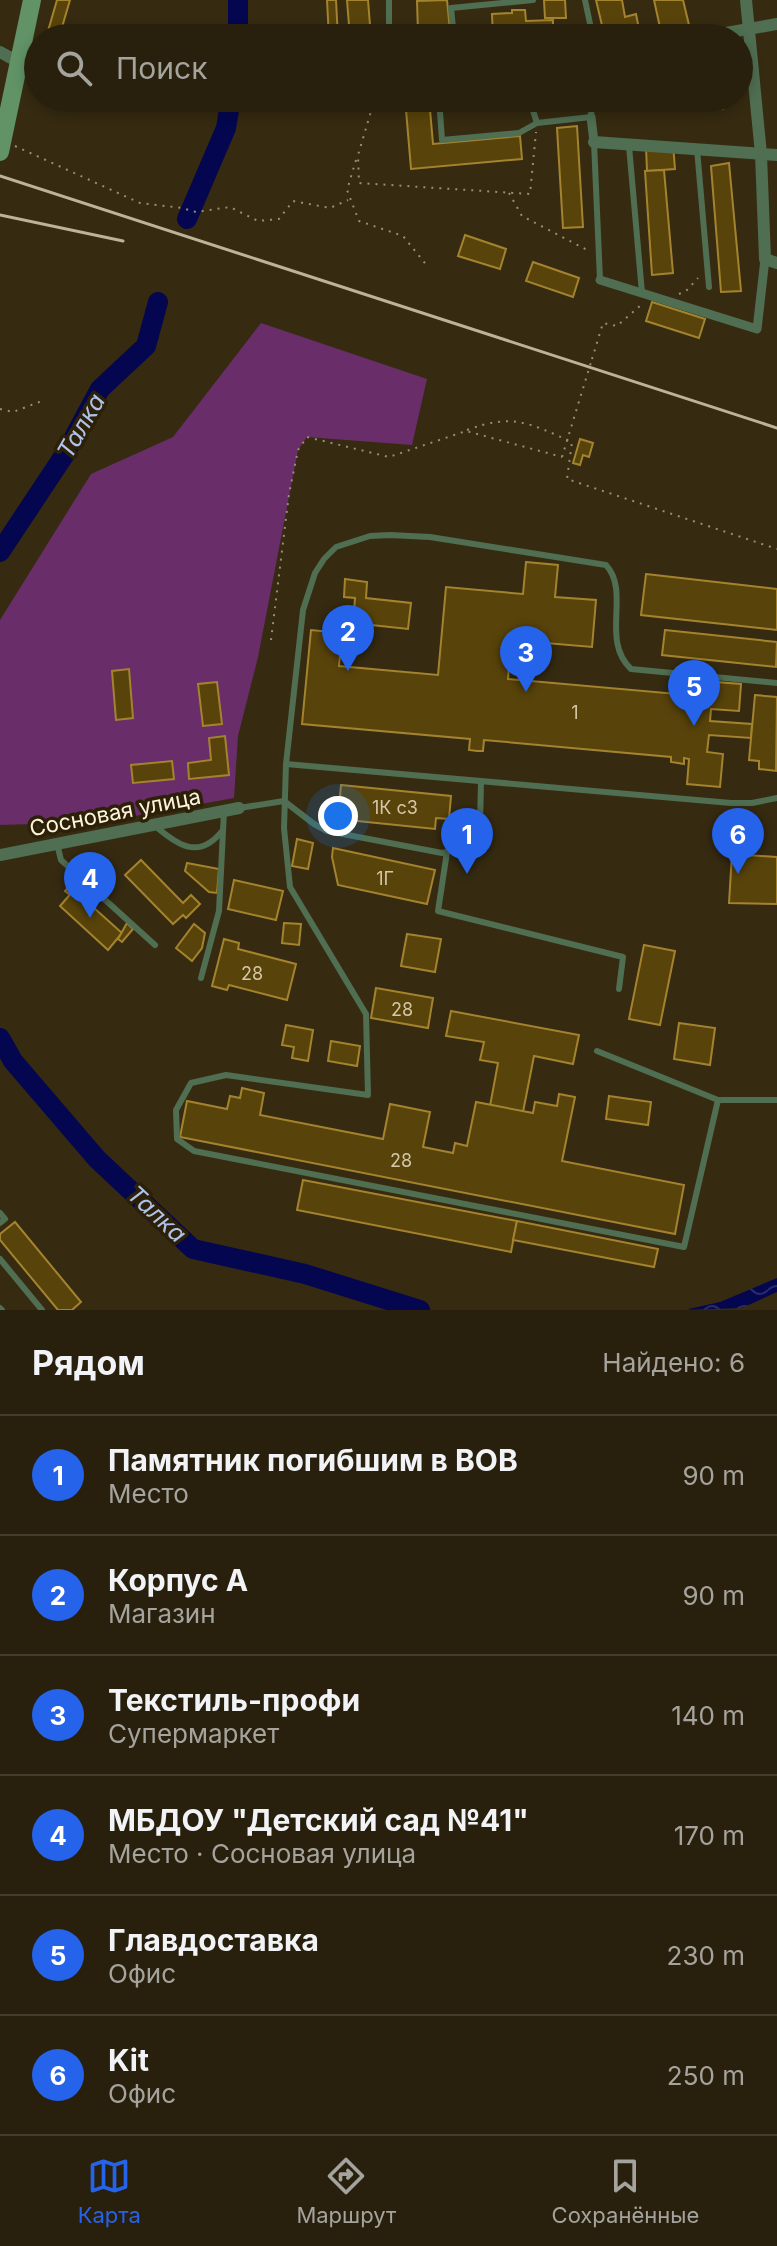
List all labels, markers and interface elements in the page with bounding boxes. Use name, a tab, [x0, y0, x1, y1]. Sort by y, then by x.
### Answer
search box	[24, 24, 753, 112]
icon: search	[52, 46, 96, 90]
text: Поиск	[116, 50, 207, 86]
water label: Талка	[51, 388, 111, 464]
pin: 2	[322, 605, 374, 671]
pin: 3	[500, 626, 552, 692]
pin: 5	[668, 660, 720, 726]
house number: 1	[571, 702, 579, 723]
street label: Сосновая улица	[27, 783, 203, 841]
your location	[318, 796, 358, 836]
house number: 1К с3	[372, 797, 418, 818]
pin: 1	[441, 808, 493, 874]
pin: 6	[712, 808, 764, 874]
pin: 4	[64, 852, 116, 918]
house number: 1Г	[376, 868, 394, 889]
house number: 28	[241, 963, 263, 984]
house number: 28	[391, 999, 413, 1020]
house number: 28	[390, 1150, 412, 1171]
water label: Талка	[121, 1179, 193, 1249]
text: Рядом	[32, 1342, 145, 1383]
text: Найдено: 6	[602, 1347, 745, 1378]
text: Памятник погибшим в ВОВ	[108, 1442, 518, 1478]
text: 1	[52, 1460, 64, 1491]
text: 90 m	[682, 1460, 745, 1491]
text: Место	[108, 1478, 189, 1509]
text: Корпус А	[108, 1562, 248, 1598]
text: 2	[50, 1580, 66, 1611]
text: 90 m	[682, 1580, 745, 1611]
text: Магазин	[108, 1598, 216, 1629]
text: Текстиль-профи	[108, 1682, 360, 1718]
text: 3	[50, 1700, 66, 1731]
text: 140 m	[671, 1700, 745, 1731]
text: Супермаркет	[108, 1718, 279, 1749]
text: МБДОУ "Детский сад №41"	[108, 1802, 529, 1838]
text: 4	[49, 1820, 67, 1851]
text: 170 m	[674, 1820, 745, 1851]
text: Место · Сосновая улица	[108, 1838, 416, 1869]
text: Главдоставка	[108, 1922, 319, 1958]
text: 5	[50, 1940, 66, 1971]
text: 230 m	[667, 1940, 745, 1971]
text: Офис	[108, 1958, 176, 1989]
text: Kit	[108, 2042, 149, 2078]
text: 6	[50, 2060, 66, 2091]
text: 250 m	[667, 2060, 745, 2091]
text: Офис	[108, 2078, 176, 2109]
tab: Карта	[78, 2154, 141, 2228]
tab: Маршрут	[296, 2154, 396, 2228]
tab: Сохранённые	[552, 2154, 699, 2228]

